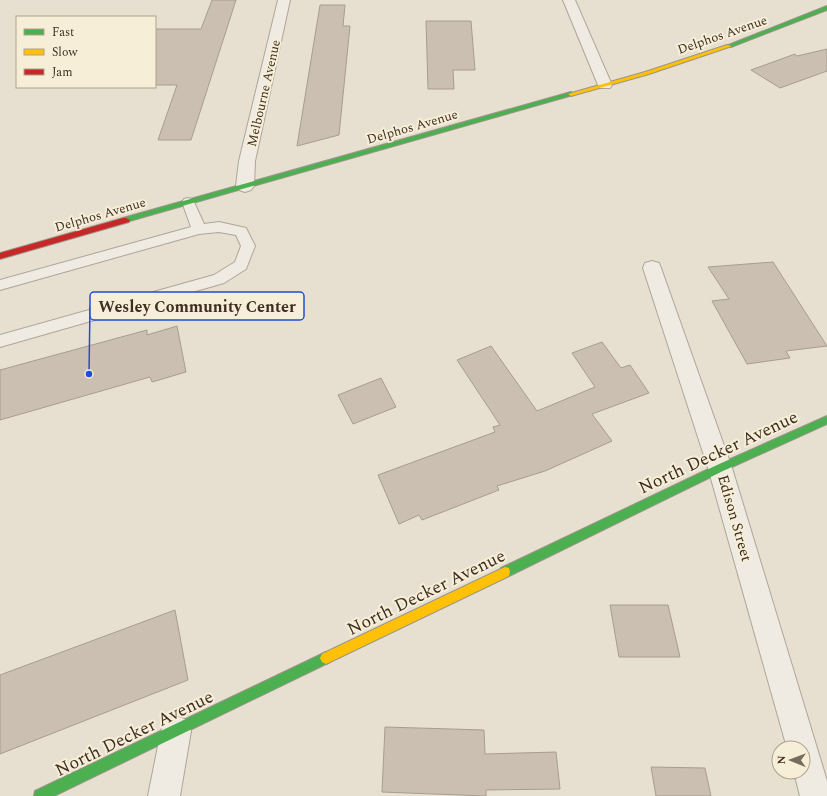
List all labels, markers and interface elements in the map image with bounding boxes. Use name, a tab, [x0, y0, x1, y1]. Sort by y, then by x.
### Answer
street label: Delphos Avenue	[675, 10, 770, 60]
legend	[16, 16, 156, 88]
text: Fast	[52, 23, 74, 42]
street label: Melbourne Avenue	[242, 38, 286, 149]
text: Slow	[52, 43, 78, 62]
text: Jam	[52, 63, 73, 82]
street label: Delphos Avenue	[364, 104, 460, 150]
street label: Delphos Avenue	[52, 192, 148, 238]
callout: Wesley Community Center	[90, 292, 304, 320]
text: Wesley Community Center	[98, 295, 296, 319]
street label: North Decker Avenue	[634, 404, 802, 501]
street label: Edison Street	[711, 472, 758, 564]
street label: North Decker Avenue	[342, 542, 510, 643]
street label: North Decker Avenue	[50, 683, 218, 784]
north arrow	[771, 740, 811, 780]
text: N	[773, 755, 790, 764]

